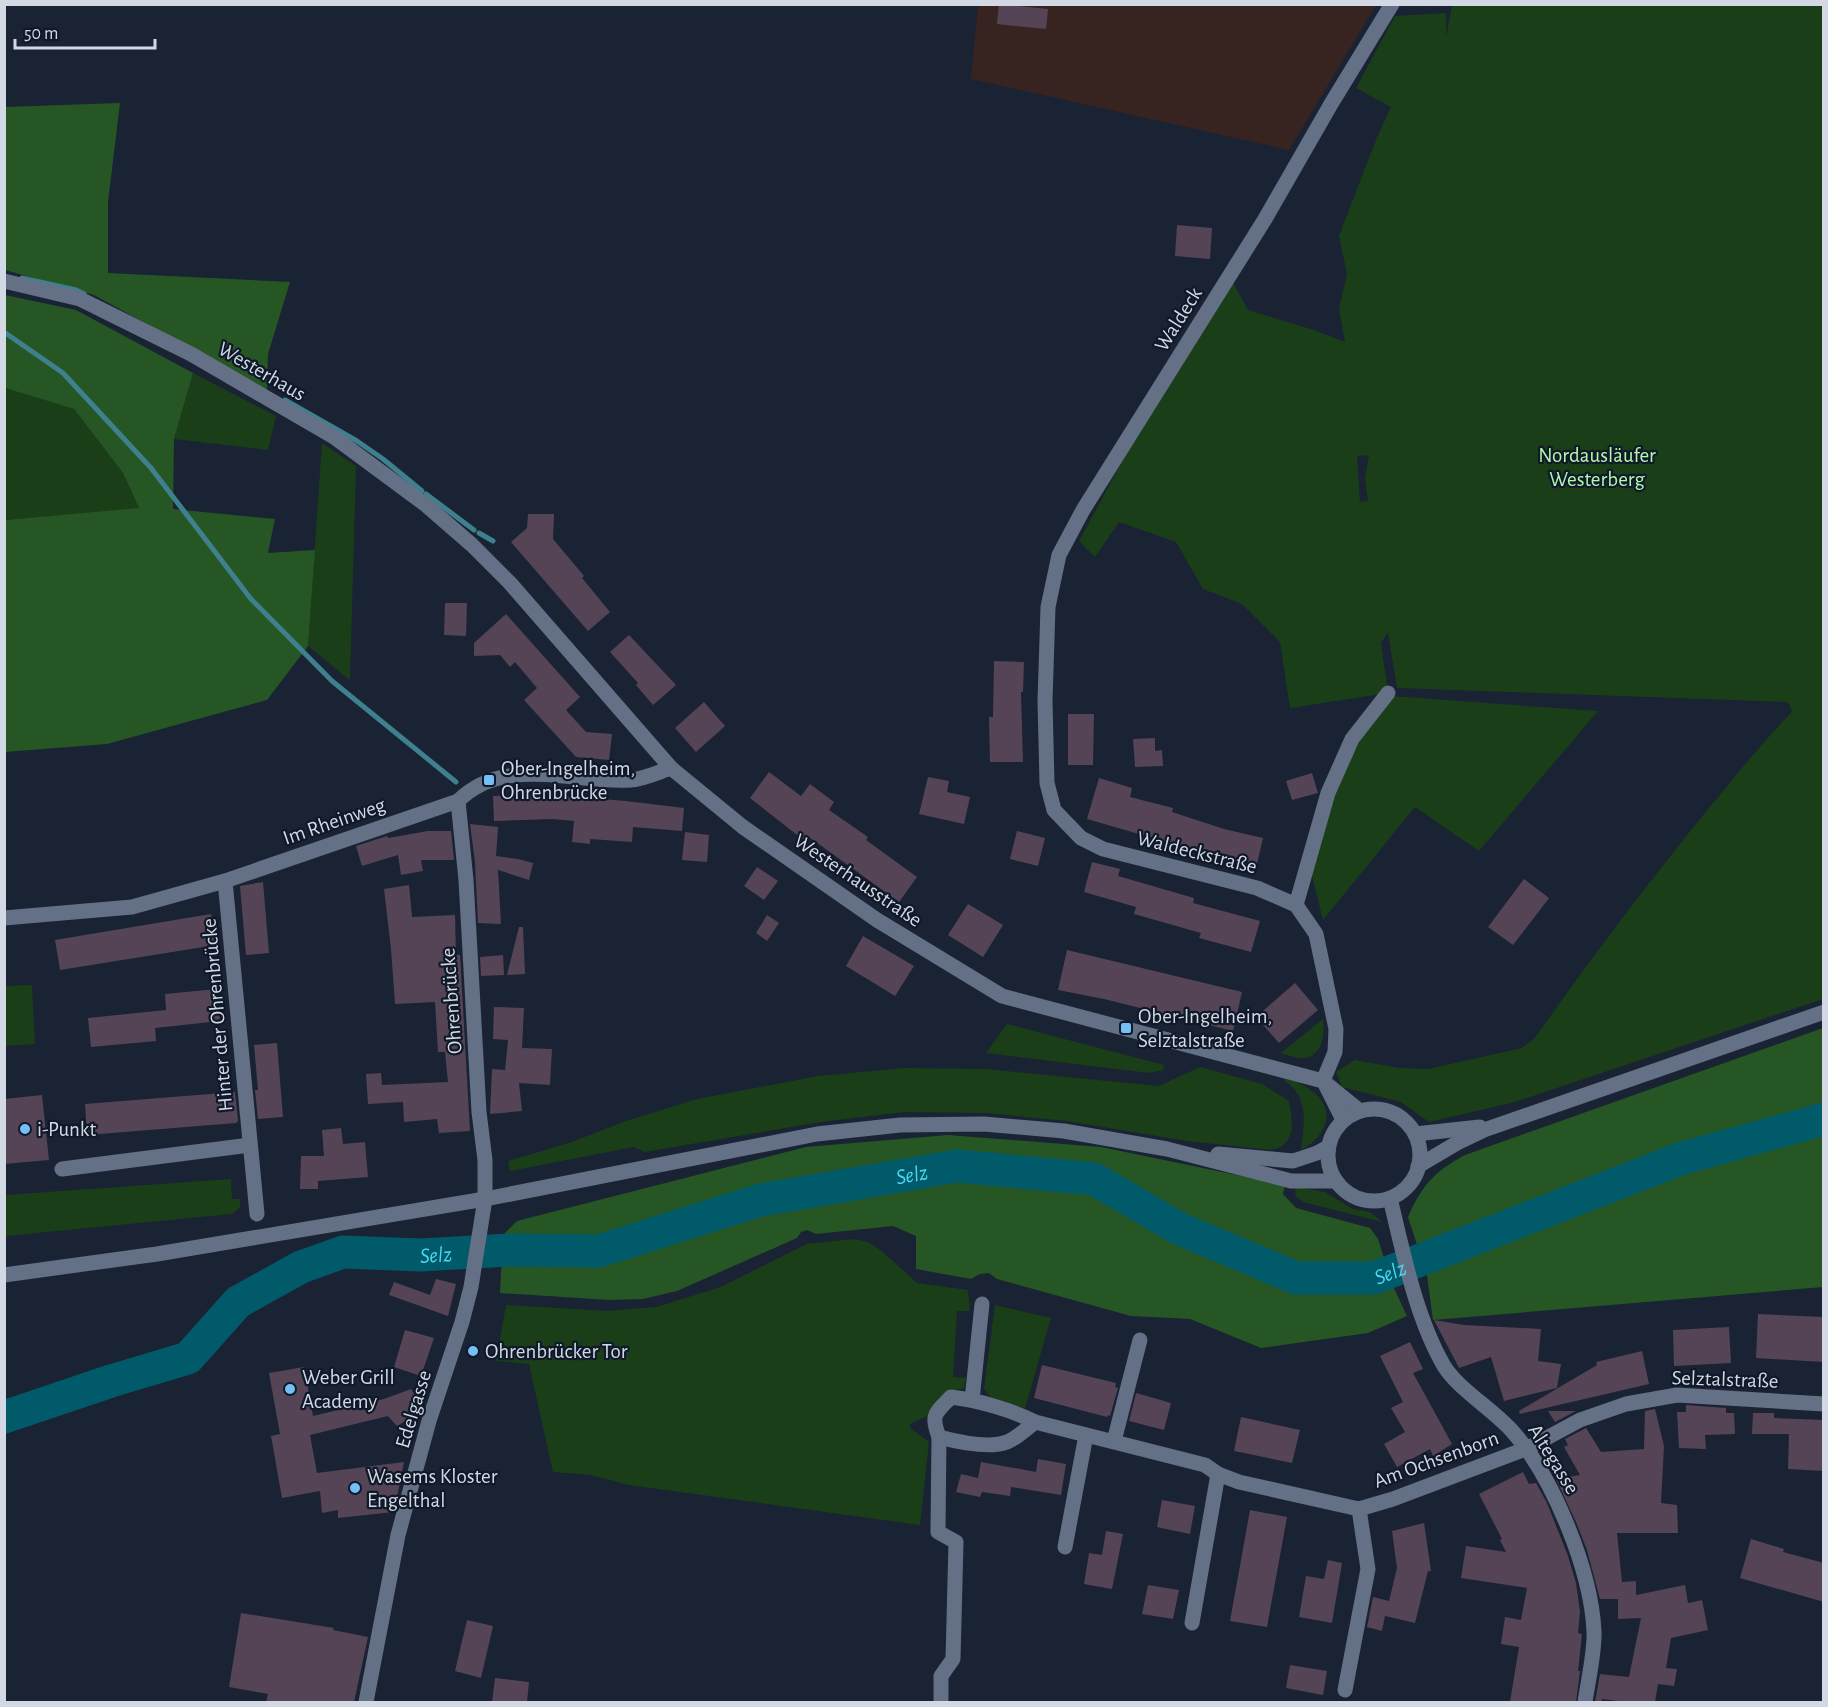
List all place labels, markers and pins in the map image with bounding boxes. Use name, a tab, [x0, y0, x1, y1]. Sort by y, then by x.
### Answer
place label: Ober-Ingelheim, Ohrenbrücke	[501, 758, 635, 803]
marker: Ober-Ingelheim, Ohrenbrücke	[482, 773, 496, 787]
place label: Ober-Ingelheim, Selztalstraße	[1138, 1006, 1272, 1051]
marker: Ober-Ingelheim, Selztalstraße	[1119, 1021, 1133, 1035]
place label: i-Punkt	[37, 1119, 96, 1140]
marker: i-Punkt	[18, 1122, 32, 1136]
place label: Ohrenbrücker Tor	[485, 1341, 628, 1362]
marker: Ohrenbrücker Tor	[466, 1344, 480, 1358]
place label: Weber Grill Academy	[302, 1367, 395, 1412]
marker: Weber Grill Academy	[283, 1382, 297, 1396]
place label: Wasems Kloster Engelthal	[367, 1466, 498, 1511]
marker: Wasems Kloster Engelthal	[348, 1481, 362, 1495]

